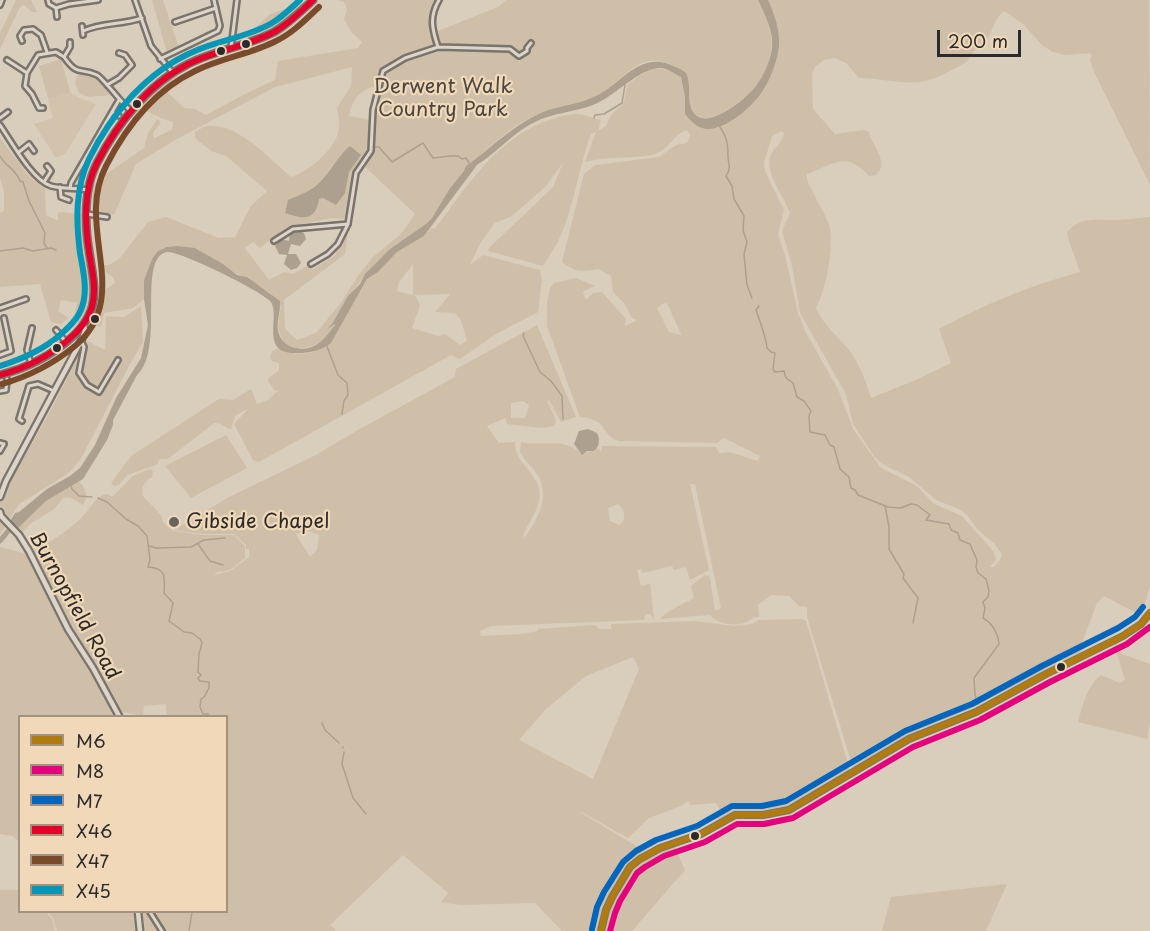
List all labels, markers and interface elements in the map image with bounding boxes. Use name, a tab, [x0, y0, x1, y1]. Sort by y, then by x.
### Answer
scale bar	[940, 18, 1024, 56]
text: 200 m	[948, 27, 1008, 54]
unlabelled marker	[240, 38, 252, 50]
unlabelled marker	[215, 45, 227, 57]
park label: Derwent Walk Country Park	[373, 75, 513, 122]
unlabelled marker	[131, 98, 143, 110]
unlabelled marker	[89, 313, 101, 325]
unlabelled marker	[51, 342, 63, 354]
place label: Gibside Chapel	[186, 510, 329, 534]
marker: Gibside Chapel	[167, 515, 181, 529]
street label: Burnopfield Road	[23, 528, 125, 684]
unlabelled marker	[1055, 661, 1067, 673]
legend	[18, 715, 228, 913]
text: M6	[76, 727, 106, 754]
text: M8	[76, 757, 104, 784]
text: M7	[76, 787, 103, 814]
text: X46	[76, 817, 112, 844]
unlabelled marker	[689, 830, 701, 842]
text: X47	[76, 847, 109, 874]
text: X45	[76, 877, 111, 904]

